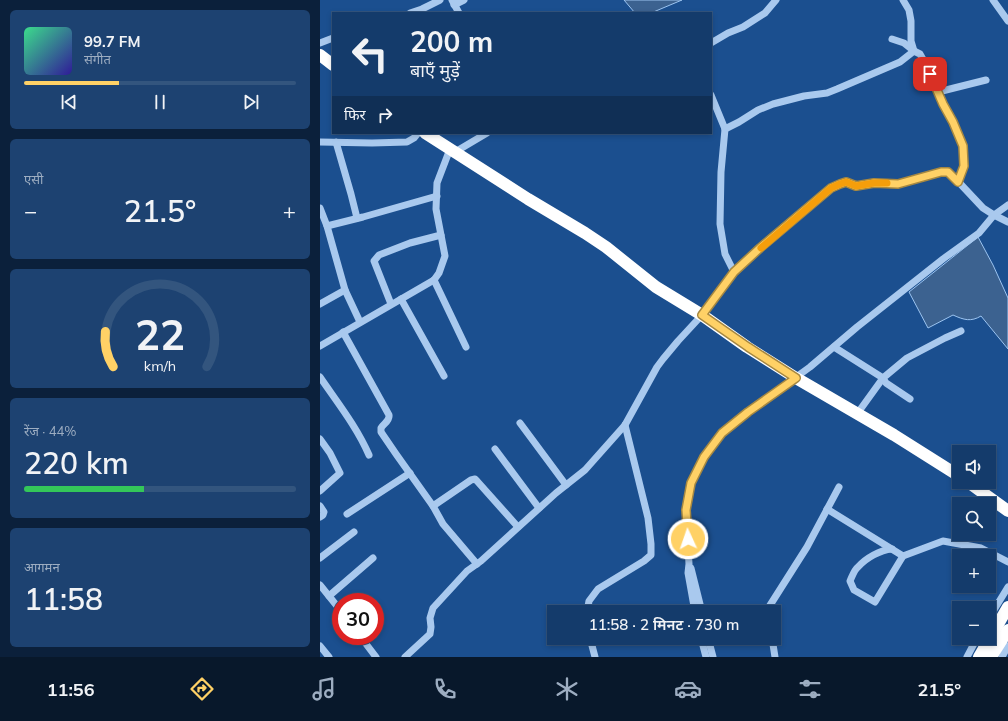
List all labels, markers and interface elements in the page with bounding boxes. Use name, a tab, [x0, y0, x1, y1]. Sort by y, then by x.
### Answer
text: 200 m	[410, 24, 493, 59]
icon: left	[344, 28, 396, 80]
text: 99.7 FM	[84, 32, 140, 51]
text: संगीत	[84, 51, 111, 67]
pin	[913, 57, 947, 91]
text: बाएँ मुड़ें	[410, 59, 460, 82]
icon: arrive	[919, 63, 941, 85]
icon: previous	[58, 91, 80, 113]
icon: pause	[149, 91, 171, 113]
icon: next	[240, 91, 262, 113]
icon: right	[374, 104, 396, 126]
text: फिर	[344, 105, 366, 124]
text: एसी	[24, 171, 43, 187]
text: 21.5°	[124, 192, 196, 230]
text: −	[24, 197, 37, 225]
text: +	[283, 197, 296, 225]
text: 22	[135, 307, 185, 359]
text: km/h	[144, 356, 176, 374]
text: रेंज · 44%	[24, 423, 77, 439]
text: 220 km	[24, 444, 129, 482]
map controls	[952, 445, 996, 645]
button: sound	[952, 445, 996, 489]
button: search	[952, 497, 996, 541]
position arrow	[667, 518, 709, 560]
button: +	[952, 549, 996, 593]
text: आगमन	[24, 559, 60, 575]
text: 11:58	[24, 580, 103, 618]
speed limit sign: 30	[332, 593, 384, 645]
button: −	[952, 601, 996, 645]
text: 11:58 · 2 मिनट · 730 m	[589, 615, 739, 634]
icon: directions	[188, 675, 216, 703]
icon: music	[310, 675, 338, 703]
icon: phone	[431, 675, 459, 703]
icon: climate	[553, 675, 581, 703]
icon: car	[674, 675, 702, 703]
icon: filters	[796, 675, 824, 703]
text: 11:56	[47, 678, 94, 701]
text: 21.5°	[918, 678, 961, 701]

